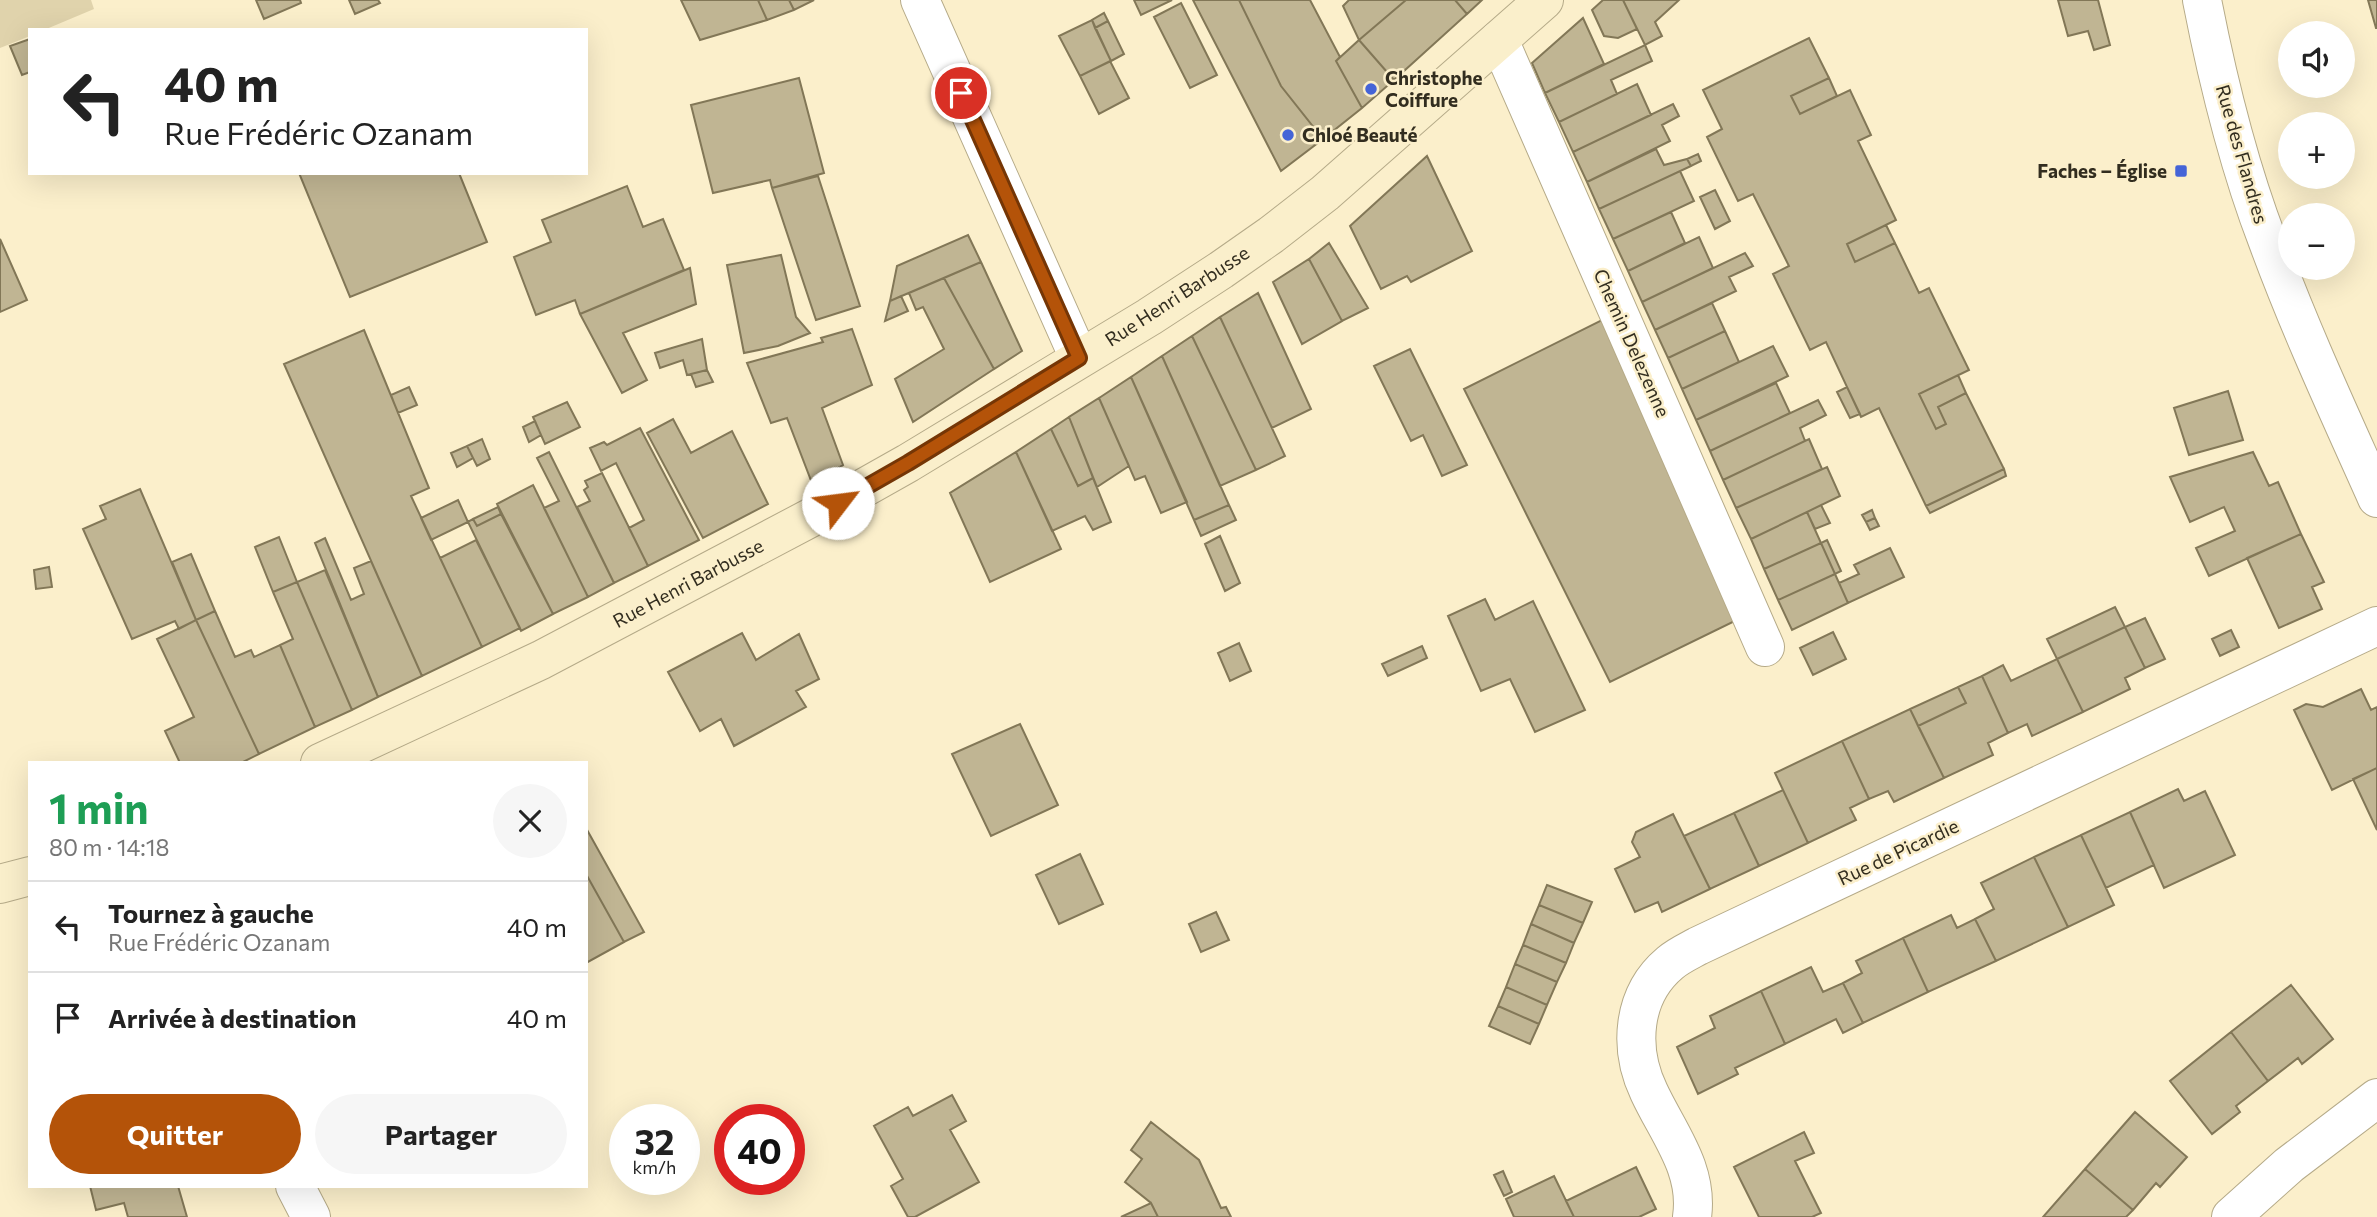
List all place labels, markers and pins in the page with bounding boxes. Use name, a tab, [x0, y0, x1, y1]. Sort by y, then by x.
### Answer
pin	[931, 63, 991, 123]
place label: Christophe Coiffure	[1385, 66, 1482, 111]
marker: Christophe Coiffure	[1363, 81, 1379, 97]
place label: Chloé Beauté	[1302, 123, 1418, 146]
marker: Chloé Beauté	[1280, 127, 1296, 143]
place label: Faches – Église	[2037, 159, 2167, 182]
marker: Faches – Église	[2173, 163, 2189, 179]

